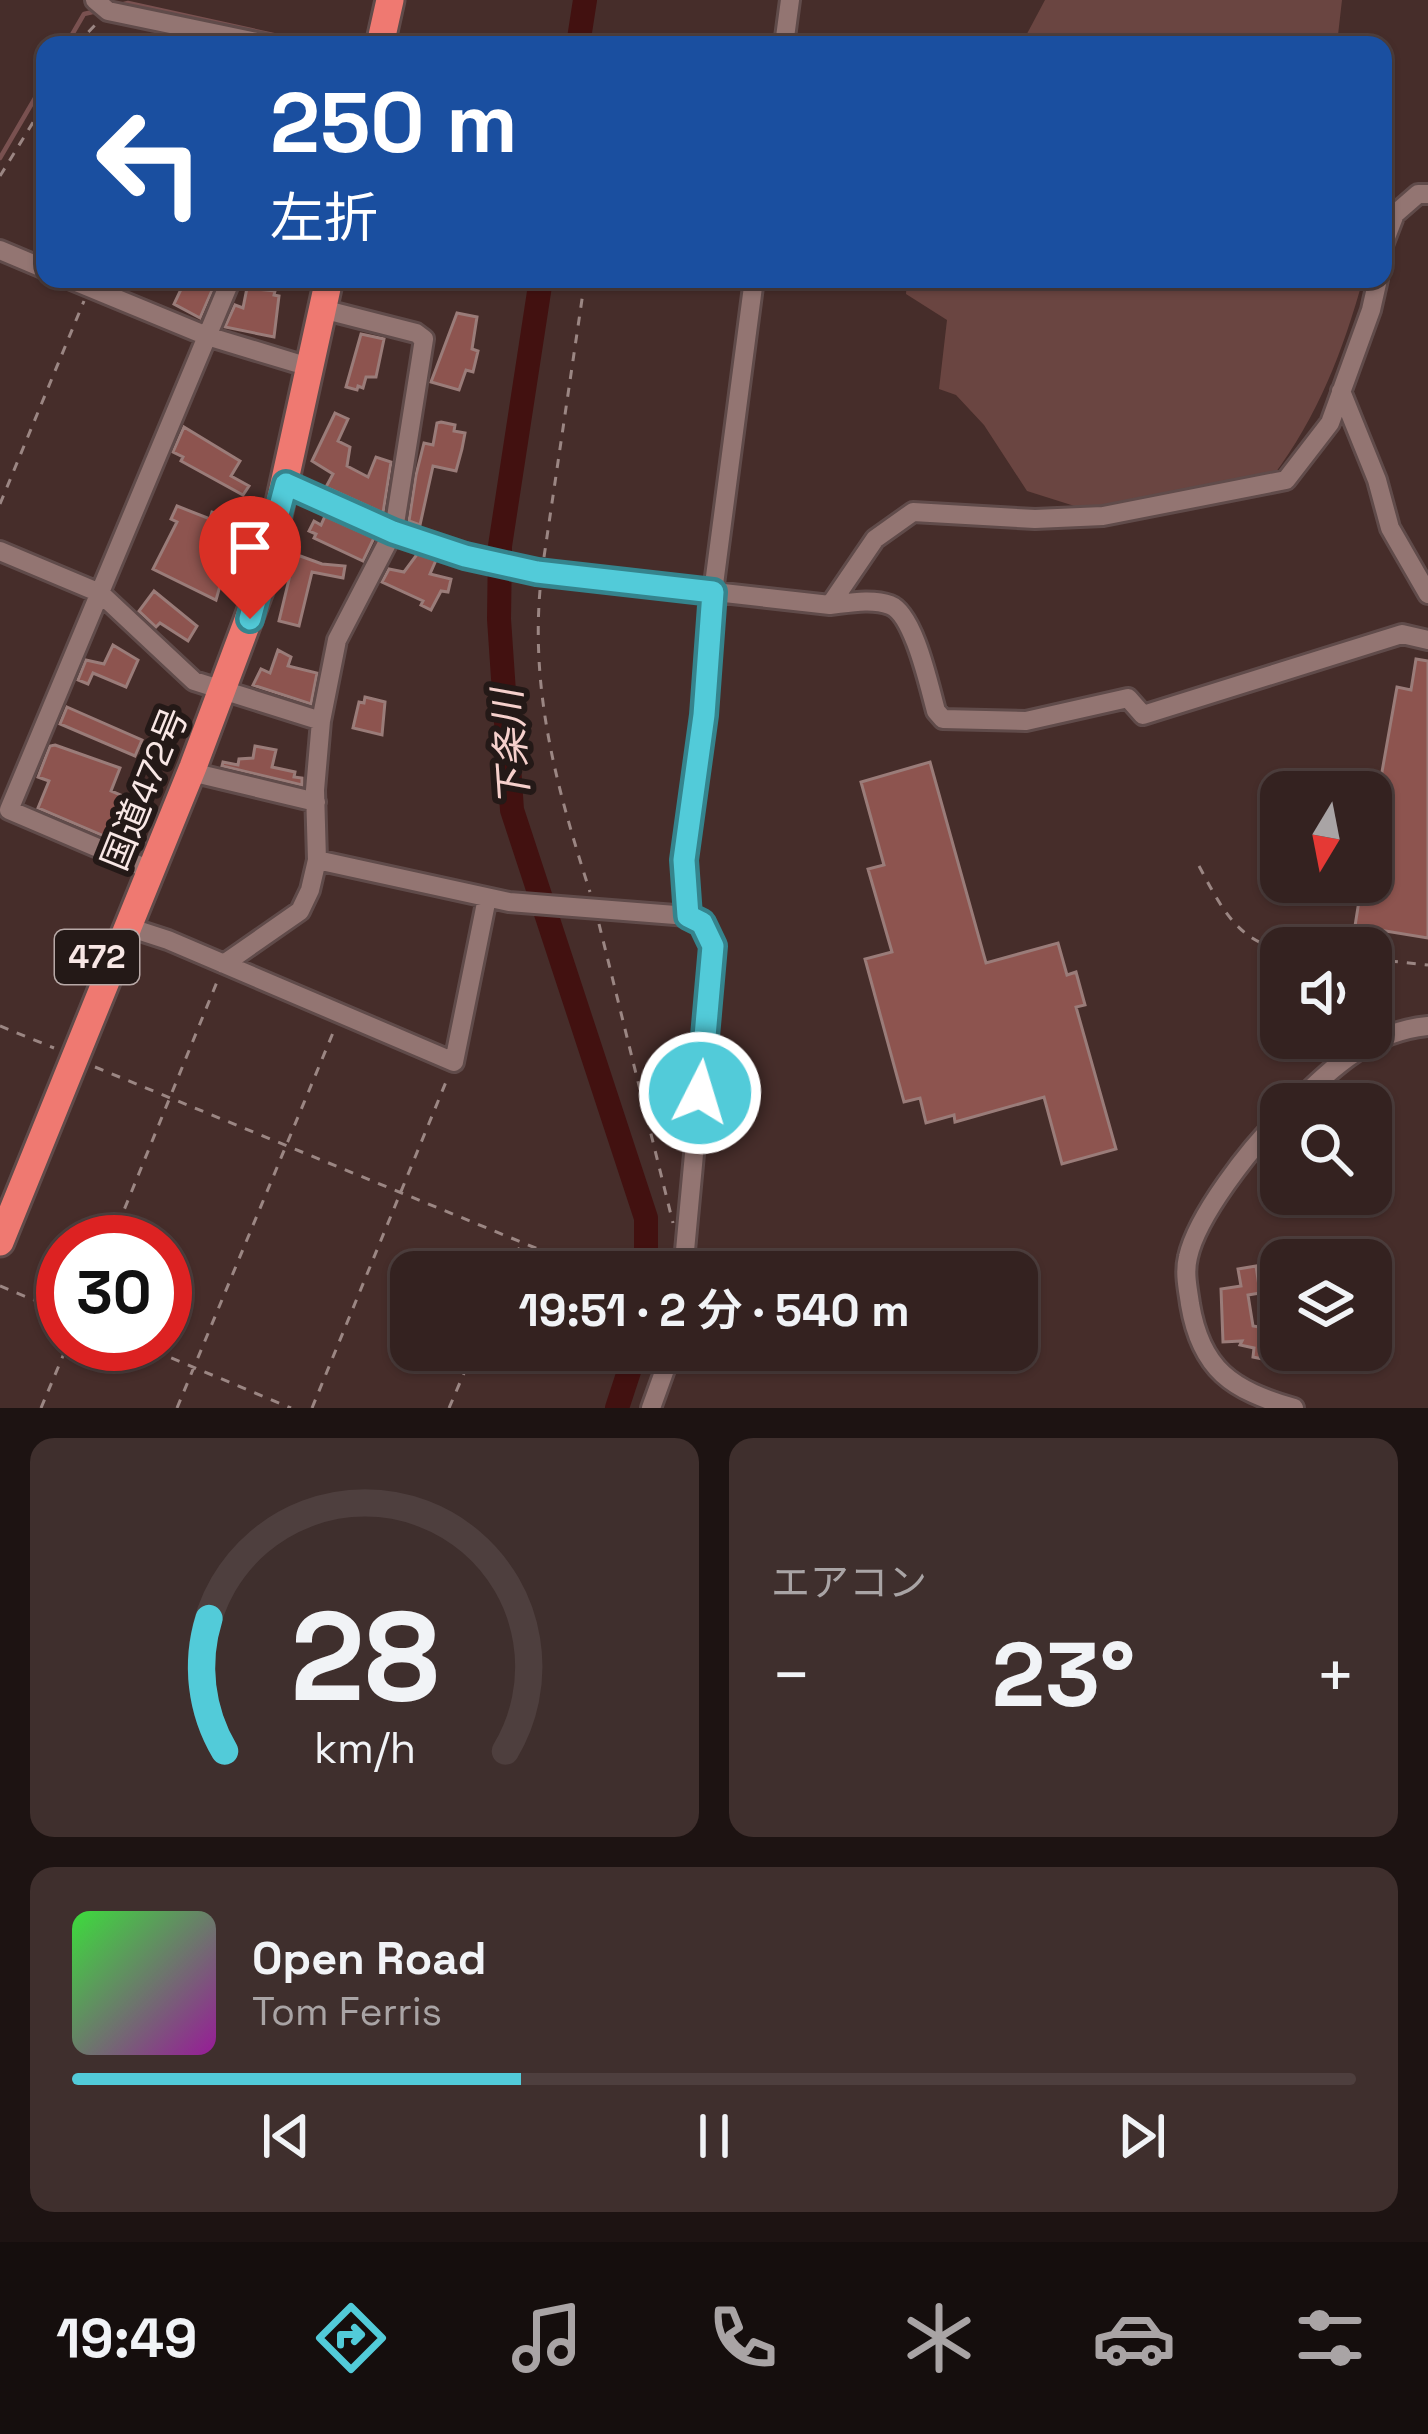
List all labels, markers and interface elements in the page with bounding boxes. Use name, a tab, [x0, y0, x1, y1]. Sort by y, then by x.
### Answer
text: 250 m	[270, 69, 518, 177]
icon: left	[72, 84, 228, 240]
text: 左折	[270, 184, 378, 253]
pin	[199, 496, 301, 619]
icon: arrive	[217, 514, 283, 580]
water label: 下条川	[482, 684, 540, 808]
street label: 国道472号	[92, 701, 198, 877]
north arrow	[1260, 771, 1392, 903]
map controls	[1260, 771, 1392, 1371]
button: sound	[1260, 927, 1392, 1059]
road number: 472	[55, 930, 139, 984]
position arrow	[637, 1030, 763, 1156]
button: search	[1260, 1083, 1392, 1215]
speed limit sign: 30	[36, 1215, 192, 1371]
button: layers	[1260, 1239, 1392, 1371]
text: 19:51 · 2 分 · 540 m	[518, 1282, 910, 1339]
text: エアコン	[771, 1558, 927, 1607]
text: 28	[290, 1577, 439, 1736]
text: 23°	[992, 1617, 1135, 1732]
text: −	[771, 1633, 812, 1717]
text: +	[1315, 1633, 1356, 1717]
text: km/h	[313, 1720, 416, 1775]
text: Open Road	[252, 1930, 487, 1987]
text: Tom Ferris	[252, 1987, 442, 2036]
icon: previous	[253, 2103, 319, 2169]
icon: pause	[681, 2103, 747, 2169]
icon: next	[1109, 2103, 1175, 2169]
icon: directions	[309, 2296, 393, 2380]
icon: music	[505, 2296, 589, 2380]
icon: phone	[701, 2296, 785, 2380]
icon: climate	[897, 2296, 981, 2380]
icon: car	[1092, 2296, 1176, 2380]
icon: filters	[1288, 2296, 1372, 2380]
text: 19:49	[56, 2304, 197, 2373]

